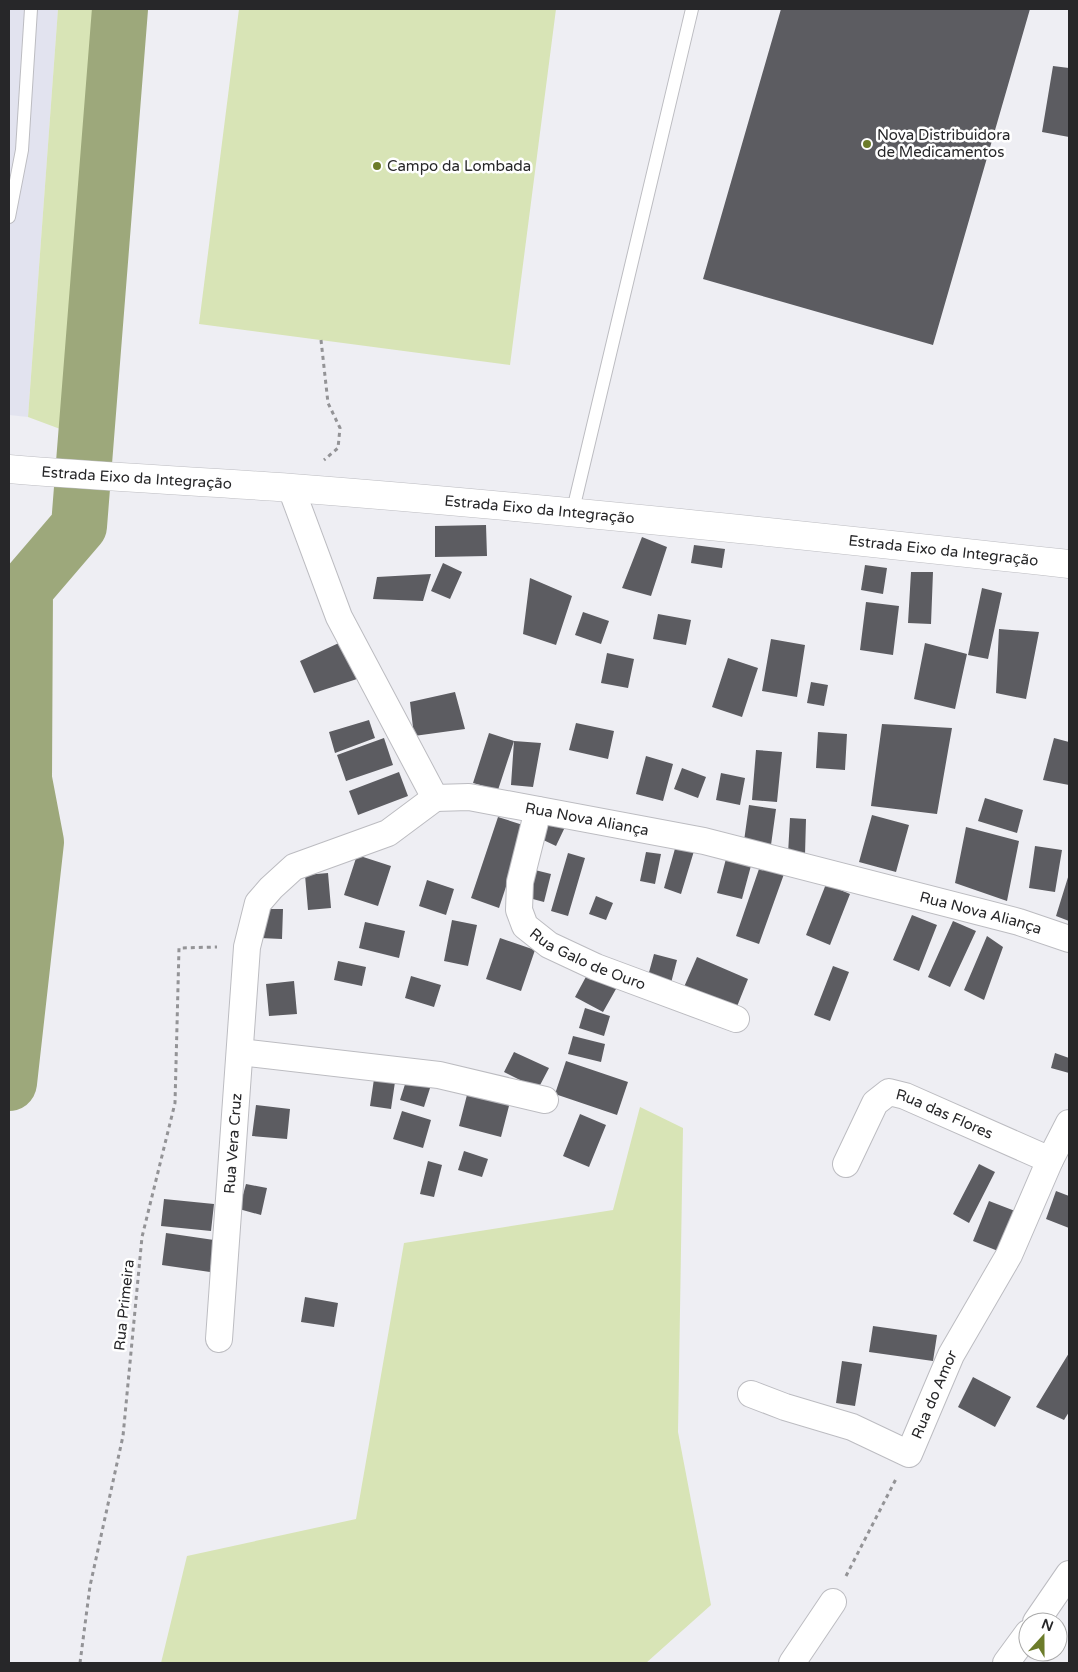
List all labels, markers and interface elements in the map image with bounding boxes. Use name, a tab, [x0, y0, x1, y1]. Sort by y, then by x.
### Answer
place label: Nova Distribuidora de Medicamentos	[877, 126, 1010, 161]
marker: Nova Distribuidora de Medicamentos	[861, 138, 873, 150]
place label: Campo da Lombada	[387, 157, 531, 175]
marker: Campo da Lombada	[371, 160, 383, 172]
street label: Estrada Eixo da Integração	[41, 463, 232, 493]
street label: Estrada Eixo da Integração	[444, 492, 635, 527]
street label: Estrada Eixo da Integração	[847, 531, 1039, 570]
street label: Rua Nova Aliança	[523, 799, 650, 840]
street label: Rua Nova Aliança	[918, 888, 1044, 938]
street label: Rua Galo de Ouro	[526, 924, 648, 994]
street label: Rua das Flores	[894, 1085, 996, 1143]
street label: Rua Vera Cruz	[220, 1092, 246, 1195]
street label: Rua Primeira	[110, 1258, 138, 1352]
street label: Rua do Amor	[908, 1347, 961, 1442]
north arrow	[1018, 1612, 1068, 1662]
text: N	[1039, 1615, 1056, 1635]

